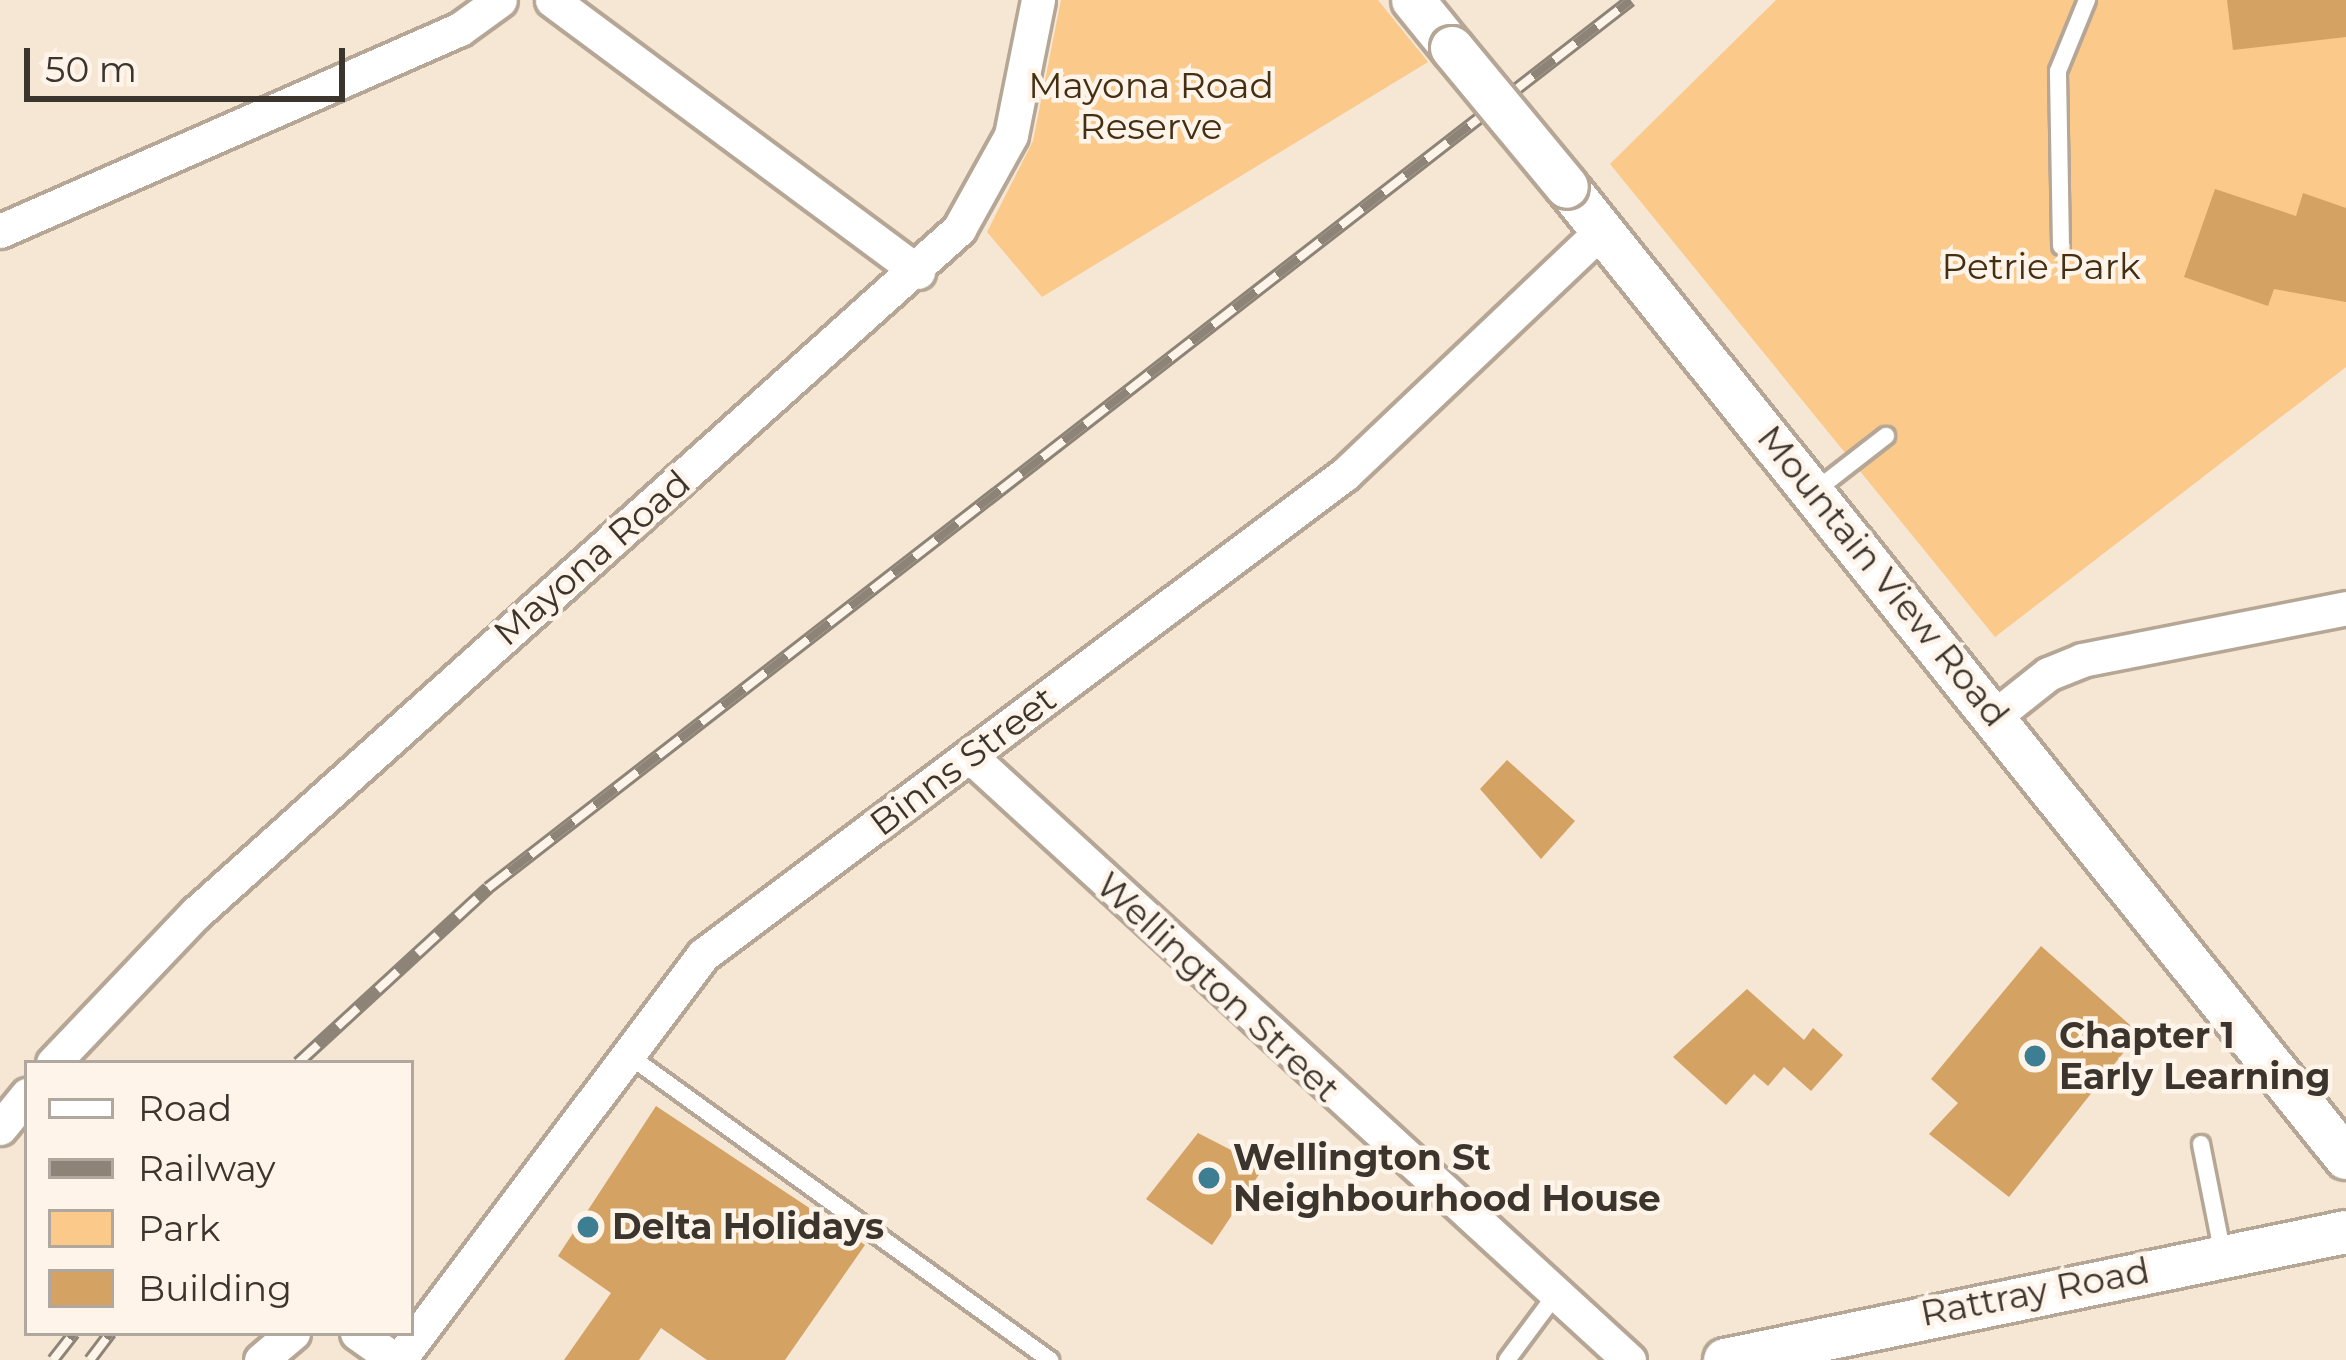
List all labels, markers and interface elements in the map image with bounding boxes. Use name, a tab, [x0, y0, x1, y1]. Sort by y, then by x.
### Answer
scale bar	[30, 24, 351, 98]
text: 50 m	[45, 47, 137, 91]
park label: Mayona Road Reserve	[1028, 63, 1274, 148]
park label: Petrie Park	[1942, 245, 2140, 289]
street label: Mountain View Road	[1748, 417, 2018, 735]
street label: Mayona Road	[485, 461, 699, 655]
street label: Binns Street	[862, 677, 1064, 845]
street label: Wellington Street	[1087, 863, 1349, 1111]
place label: Chapter 1 Early Learning	[2059, 1013, 2330, 1098]
marker: Chapter 1 Early Learning	[2022, 1043, 2048, 1069]
legend	[24, 1060, 414, 1336]
text: Road	[138, 1086, 232, 1130]
place label: Wellington St Neighbourhood House	[1233, 1135, 1661, 1220]
text: Railway	[138, 1146, 275, 1190]
marker: Wellington St Neighbourhood House	[1196, 1165, 1222, 1191]
place label: Delta Holidays	[612, 1205, 884, 1249]
text: Park	[138, 1206, 220, 1250]
marker: Delta Holidays	[575, 1214, 601, 1240]
street label: Rattray Road	[1917, 1249, 2153, 1335]
text: Building	[138, 1266, 292, 1310]

